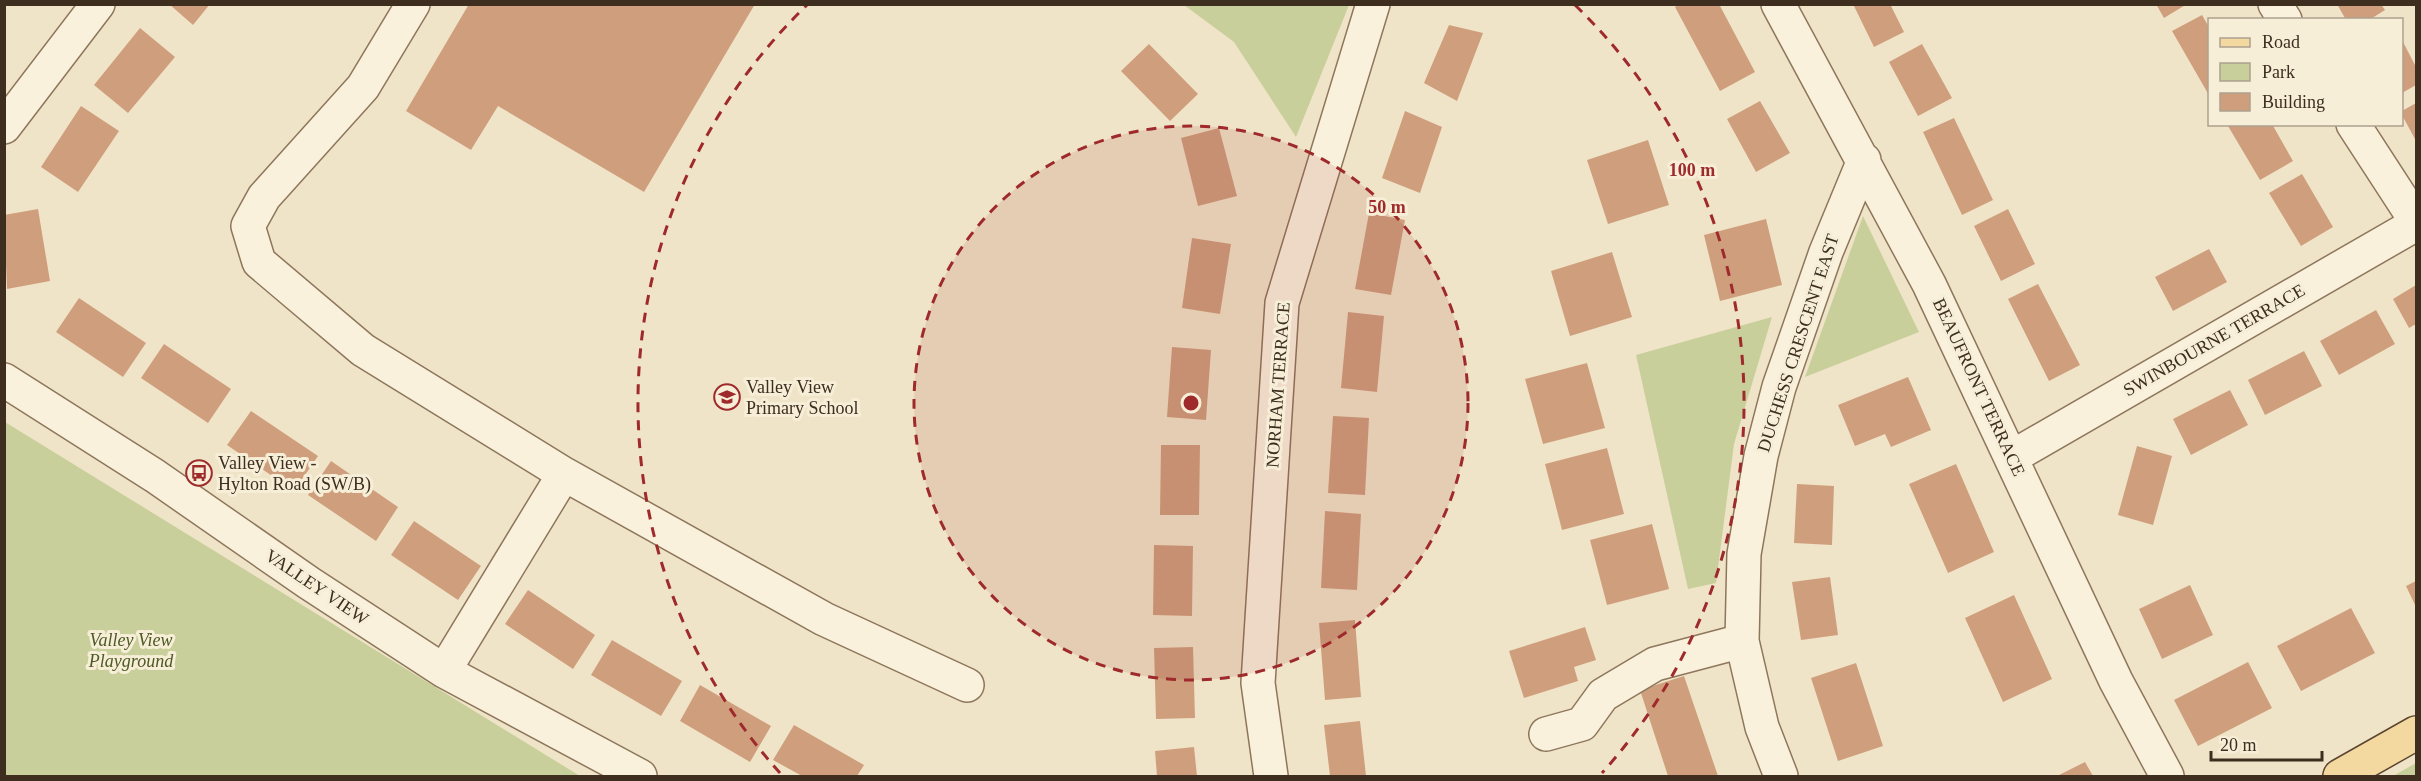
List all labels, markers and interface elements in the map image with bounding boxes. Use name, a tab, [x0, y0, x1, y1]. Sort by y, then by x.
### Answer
legend	[2208, 18, 2403, 126]
text: Road	[2262, 32, 2300, 52]
text: Park	[2262, 62, 2295, 82]
text: Building	[2262, 92, 2325, 112]
text: 100 m	[1669, 160, 1715, 180]
text: 50 m	[1368, 197, 1406, 217]
street label: DUCHESS CRESCENT EAST	[1753, 232, 1843, 454]
street label: SWINBOURNE TERRACE	[2120, 280, 2308, 400]
street label: BEAUFRONT TERRACE	[1929, 295, 2029, 479]
street label: NORHAM TERRACE	[1262, 301, 1294, 469]
place label: Valley View Primary School	[746, 377, 859, 418]
school or university icon: Valley View Primary School	[712, 382, 742, 412]
centre of rings	[1181, 393, 1201, 413]
place label: Valley View - Hylton Road (SW/B)	[218, 453, 371, 495]
bus stop icon: Valley View - Hylton Road (SW/B)	[184, 458, 214, 488]
street label: VALLEY VIEW	[262, 545, 372, 629]
park label: Valley View Playground	[88, 630, 174, 671]
scale bar	[2211, 724, 2322, 762]
text: 20 m	[2220, 735, 2257, 755]

